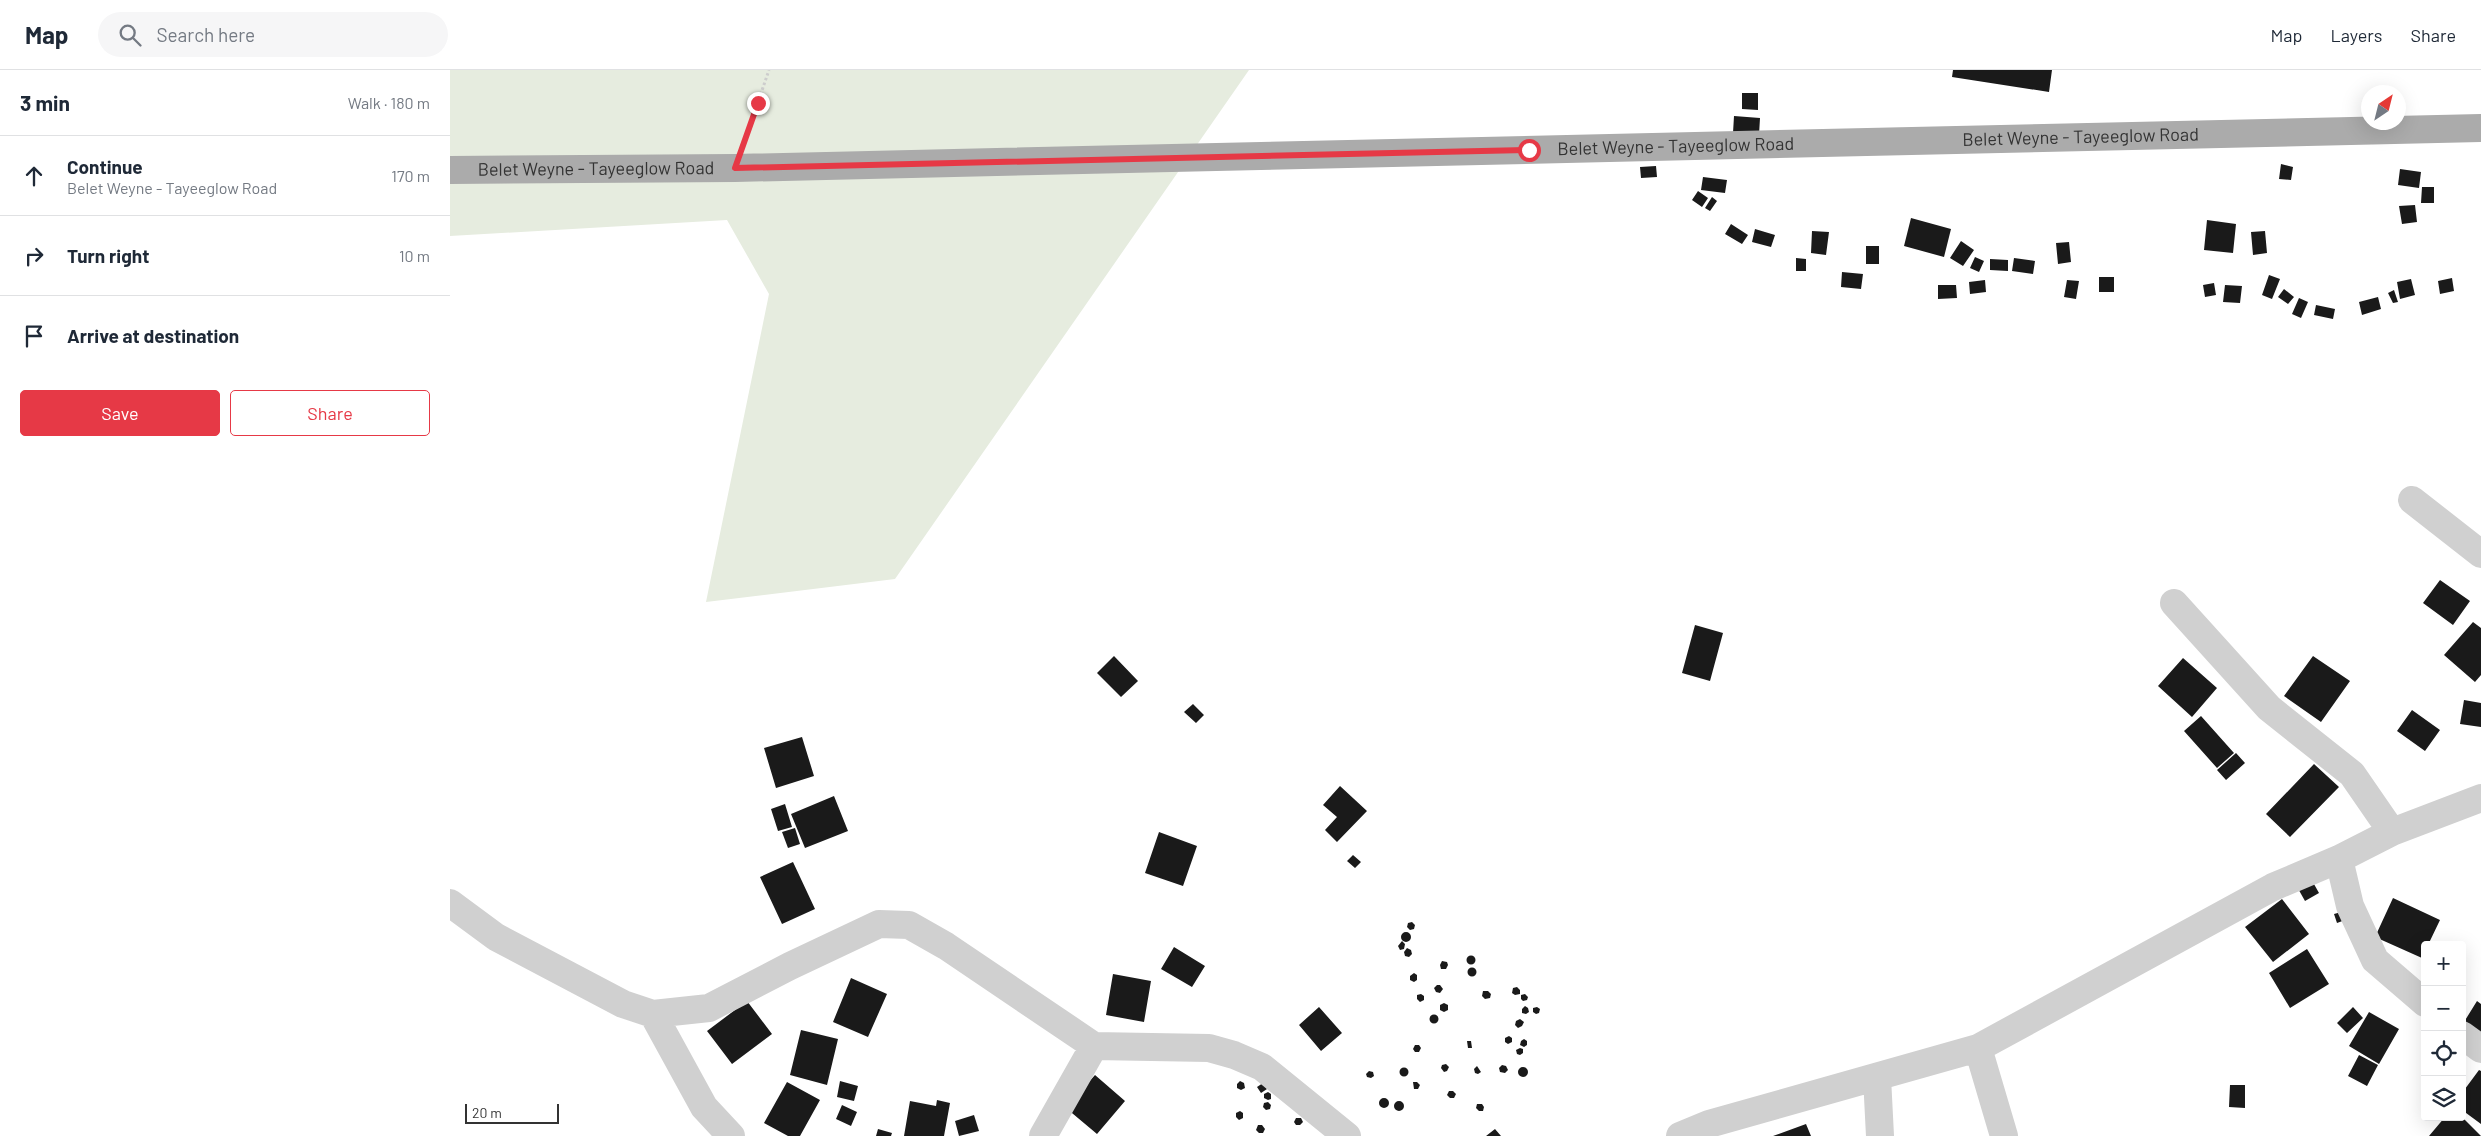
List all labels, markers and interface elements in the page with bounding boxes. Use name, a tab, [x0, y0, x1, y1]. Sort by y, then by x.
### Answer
search box	[98, 12, 448, 57]
text: Map	[25, 20, 68, 49]
icon: search	[116, 21, 144, 49]
text: Search here	[156, 23, 255, 46]
text: Map	[2270, 24, 2302, 46]
text: Layers	[2330, 24, 2383, 46]
text: Share	[2411, 24, 2456, 46]
north arrow	[2361, 85, 2406, 130]
text: 3 min	[20, 90, 70, 115]
route end	[747, 92, 770, 115]
text: Walk · 180 m	[348, 93, 430, 112]
street label: Belet Weyne - Tayeeglow Road	[1962, 122, 2199, 150]
street label: Belet Weyne - Tayeeglow Road	[1557, 132, 1794, 159]
route start	[1518, 139, 1541, 162]
text: Continue	[67, 155, 143, 178]
street label: Belet Weyne - Tayeeglow Road	[478, 156, 714, 180]
icon: ahead	[20, 162, 48, 190]
text: 170 m	[391, 166, 430, 185]
text: Belet Weyne - Tayeeglow Road	[67, 178, 277, 197]
icon: right	[20, 242, 48, 270]
text: Turn right	[67, 244, 149, 267]
text: 10 m	[399, 246, 430, 265]
icon: arrive	[20, 322, 48, 350]
text: Arrive at destination	[67, 324, 239, 347]
button: Save	[20, 390, 220, 436]
button: Share	[230, 390, 430, 436]
map controls	[2421, 941, 2466, 1121]
button: +	[2421, 941, 2466, 986]
button: −	[2421, 986, 2466, 1031]
button: locate	[2421, 1031, 2466, 1076]
button: layers	[2421, 1076, 2466, 1121]
scale bar	[465, 1101, 559, 1124]
text: 20 m	[472, 1104, 502, 1121]

